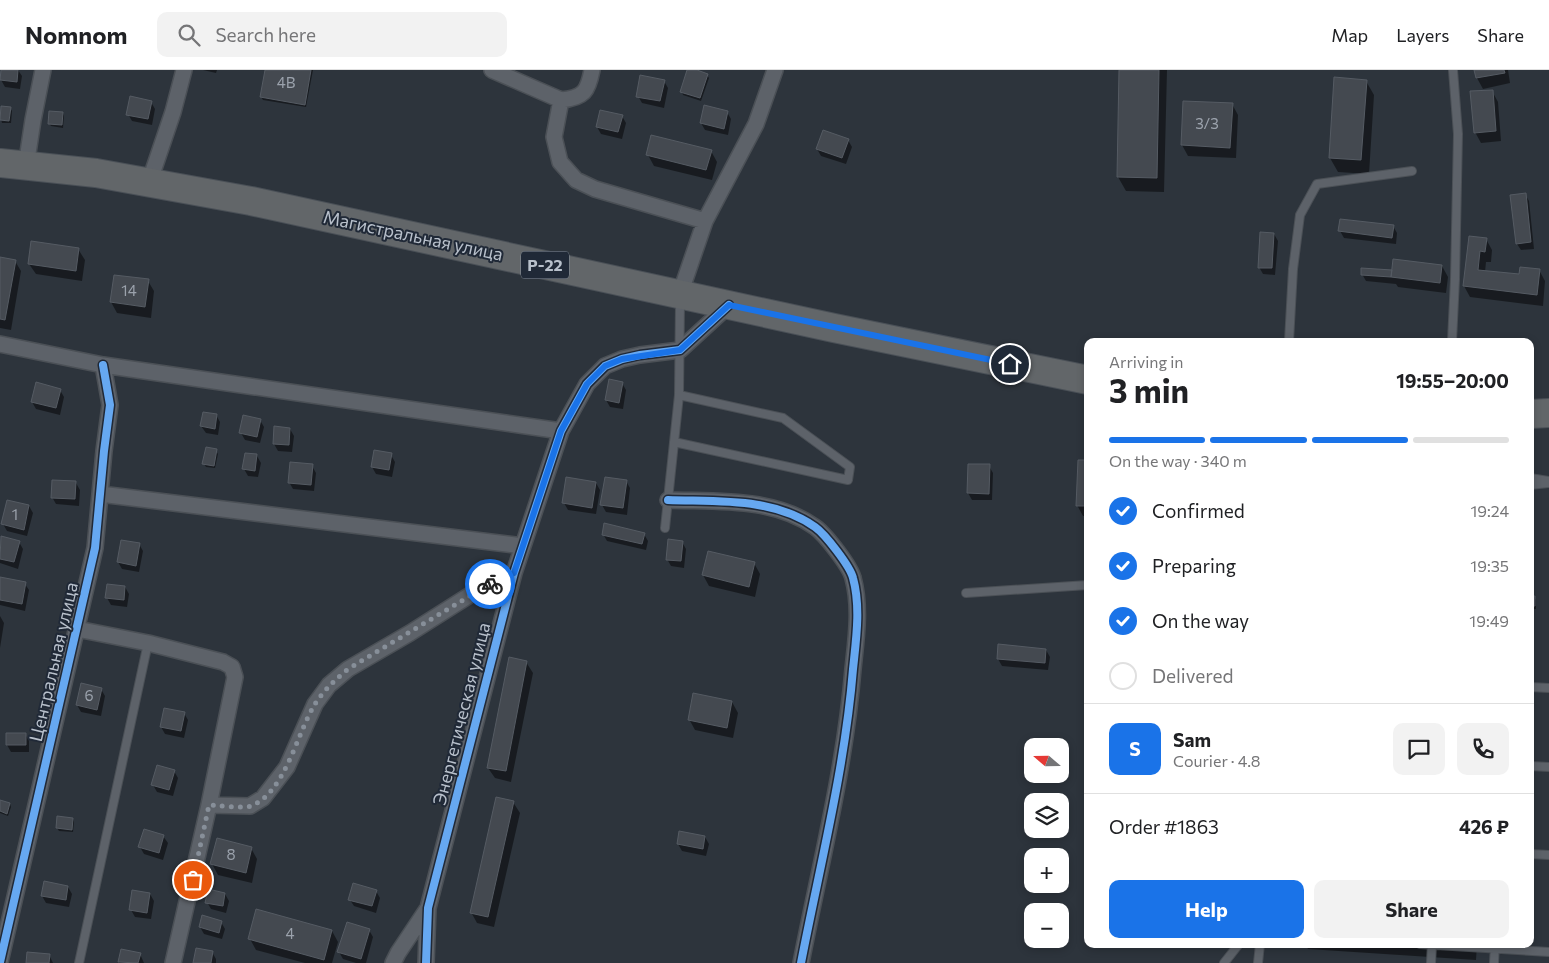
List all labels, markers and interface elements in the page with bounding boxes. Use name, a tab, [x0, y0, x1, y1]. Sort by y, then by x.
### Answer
search box	[157, 12, 507, 57]
text: Nomnom	[25, 20, 127, 49]
icon: search	[175, 21, 203, 49]
text: Search here	[215, 23, 316, 46]
text: Map	[1331, 24, 1368, 46]
text: Layers	[1396, 24, 1449, 46]
text: Share	[1477, 24, 1524, 46]
house number: 4В	[277, 73, 296, 91]
house number: 3/3	[1195, 114, 1219, 132]
street label: Магистральная улица	[321, 205, 505, 265]
road number: Р-22	[521, 252, 569, 278]
house number: 14	[121, 281, 137, 299]
pin	[989, 343, 1031, 385]
icon: home	[996, 350, 1024, 378]
text: Arriving in	[1109, 352, 1183, 371]
text: 19:55–20:00	[1396, 369, 1509, 392]
text: 3 min	[1109, 370, 1189, 410]
text: On the way · 340 m	[1109, 451, 1247, 470]
icon: check	[1109, 497, 1137, 525]
text: Confirmed	[1152, 499, 1245, 522]
text: 19:24	[1470, 501, 1509, 520]
house number: 1	[12, 505, 18, 523]
icon: check	[1109, 552, 1137, 580]
text: Preparing	[1152, 554, 1236, 577]
text: 19:35	[1470, 556, 1509, 575]
courier	[465, 559, 515, 609]
icon: bike	[476, 570, 504, 598]
street label: Центральная улица	[24, 580, 82, 744]
icon: check	[1109, 607, 1137, 635]
text: On the way	[1152, 609, 1249, 632]
text: 19:49	[1469, 611, 1509, 630]
street label: Энергетическая улица	[428, 620, 494, 808]
text: Delivered	[1152, 664, 1233, 687]
house number: 6	[84, 686, 94, 704]
button: chat	[1393, 723, 1445, 775]
button: phone	[1457, 723, 1509, 775]
text: Sam	[1173, 728, 1211, 751]
text: S	[1129, 737, 1141, 760]
north arrow	[1024, 738, 1069, 782]
map controls	[1024, 738, 1069, 948]
text: Courier · 4.8	[1173, 751, 1260, 770]
button: layers	[1024, 793, 1069, 838]
text: Order #1863	[1109, 815, 1219, 838]
text: 426 ₽	[1459, 815, 1509, 838]
house number: 8	[226, 845, 236, 863]
button: +	[1024, 848, 1069, 893]
pin	[172, 859, 214, 901]
icon: bag	[179, 866, 207, 894]
button: Help	[1109, 880, 1304, 938]
button: Share	[1314, 880, 1509, 938]
button: −	[1024, 903, 1069, 948]
house number: 4	[286, 924, 295, 942]

